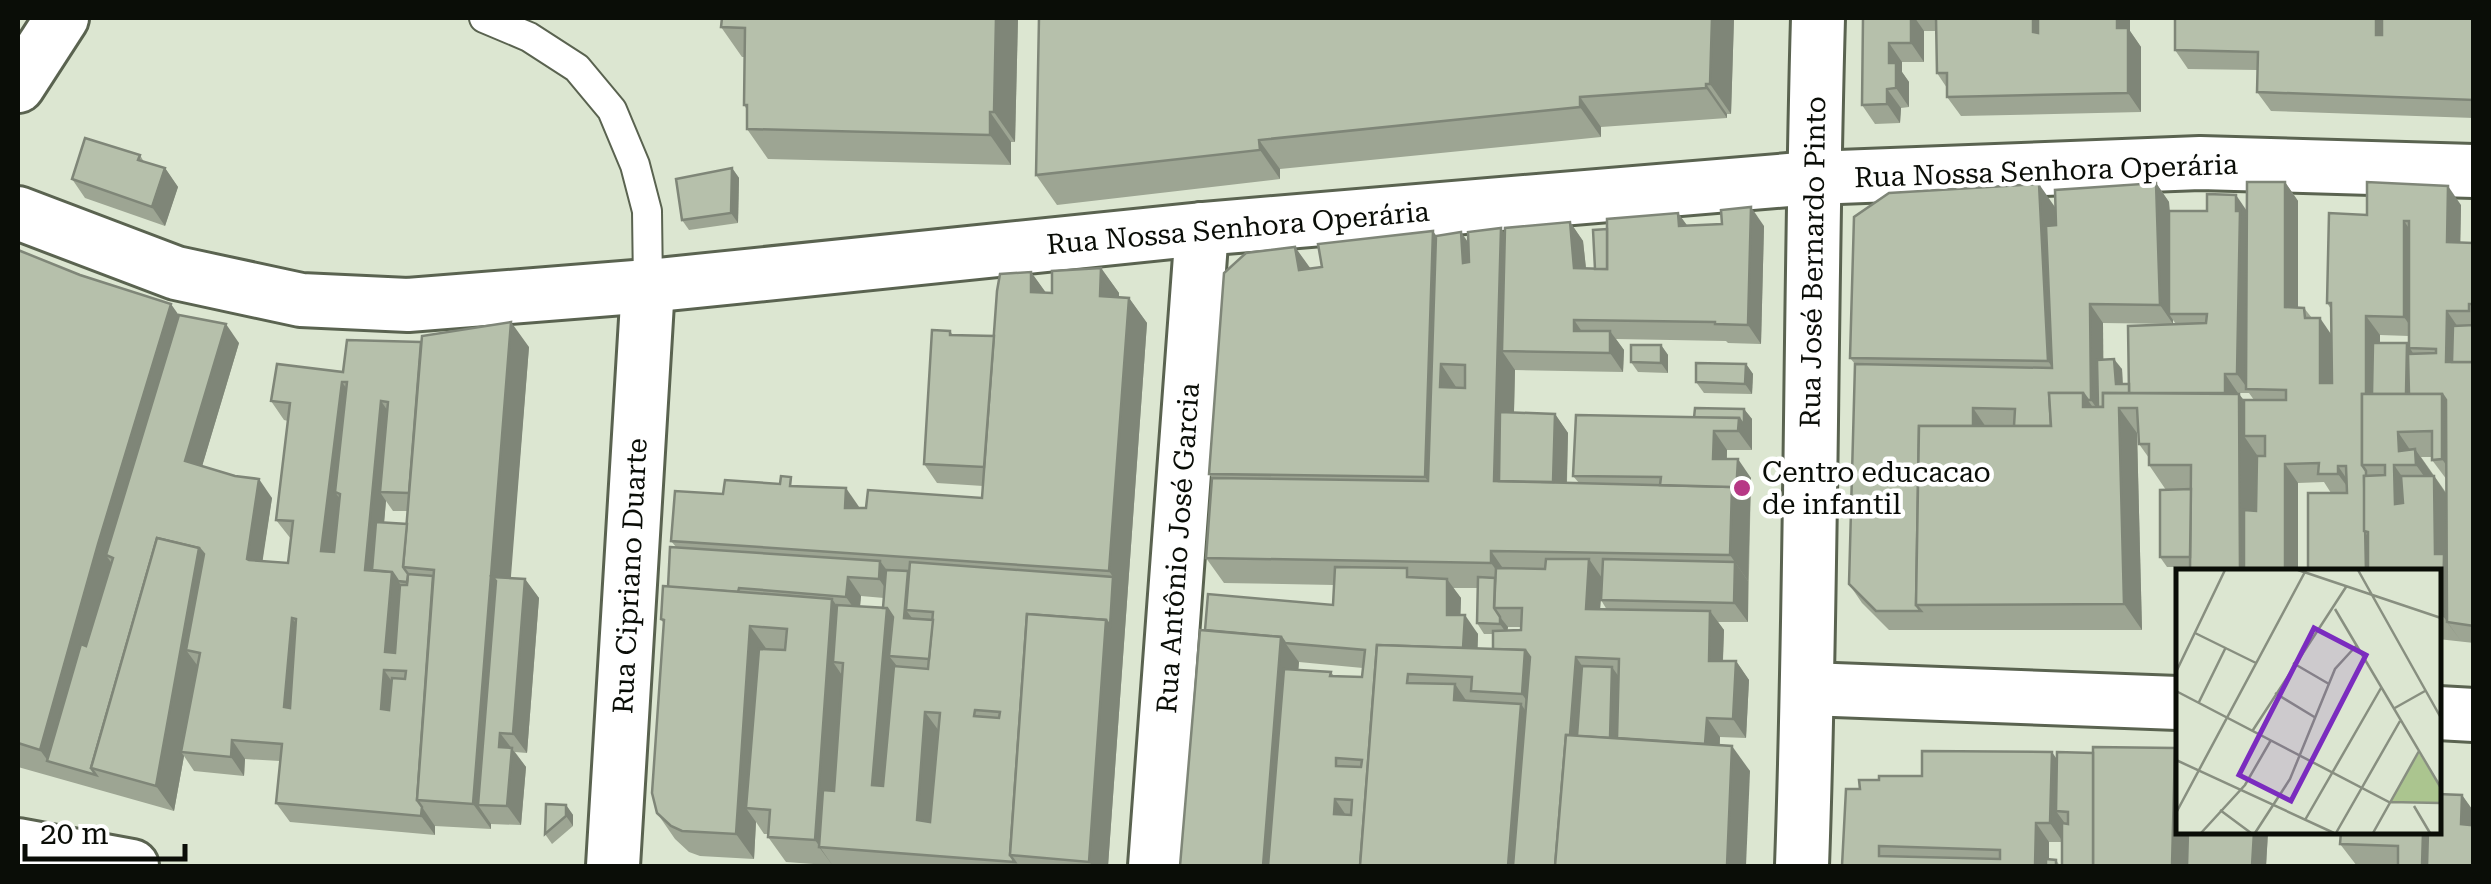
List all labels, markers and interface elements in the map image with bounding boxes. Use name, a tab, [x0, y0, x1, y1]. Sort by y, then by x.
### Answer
street label: Rua José Bernardo Pinto	[1794, 96, 1832, 428]
street label: Rua Nossa Senhora Operária	[1853, 148, 2239, 194]
street label: Rua Nossa Senhora Operária	[1045, 195, 1431, 261]
street label: Rua Antônio José Garcia	[1150, 382, 1206, 714]
street label: Rua Cipriano Duarte	[606, 437, 654, 715]
place label: Centro educacao de infantil	[1762, 456, 1991, 521]
marker: Centro educacao de infantil	[1731, 477, 1753, 499]
inset map	[2176, 569, 2441, 834]
scale bar	[25, 799, 185, 861]
text: 20 m	[40, 816, 109, 851]

